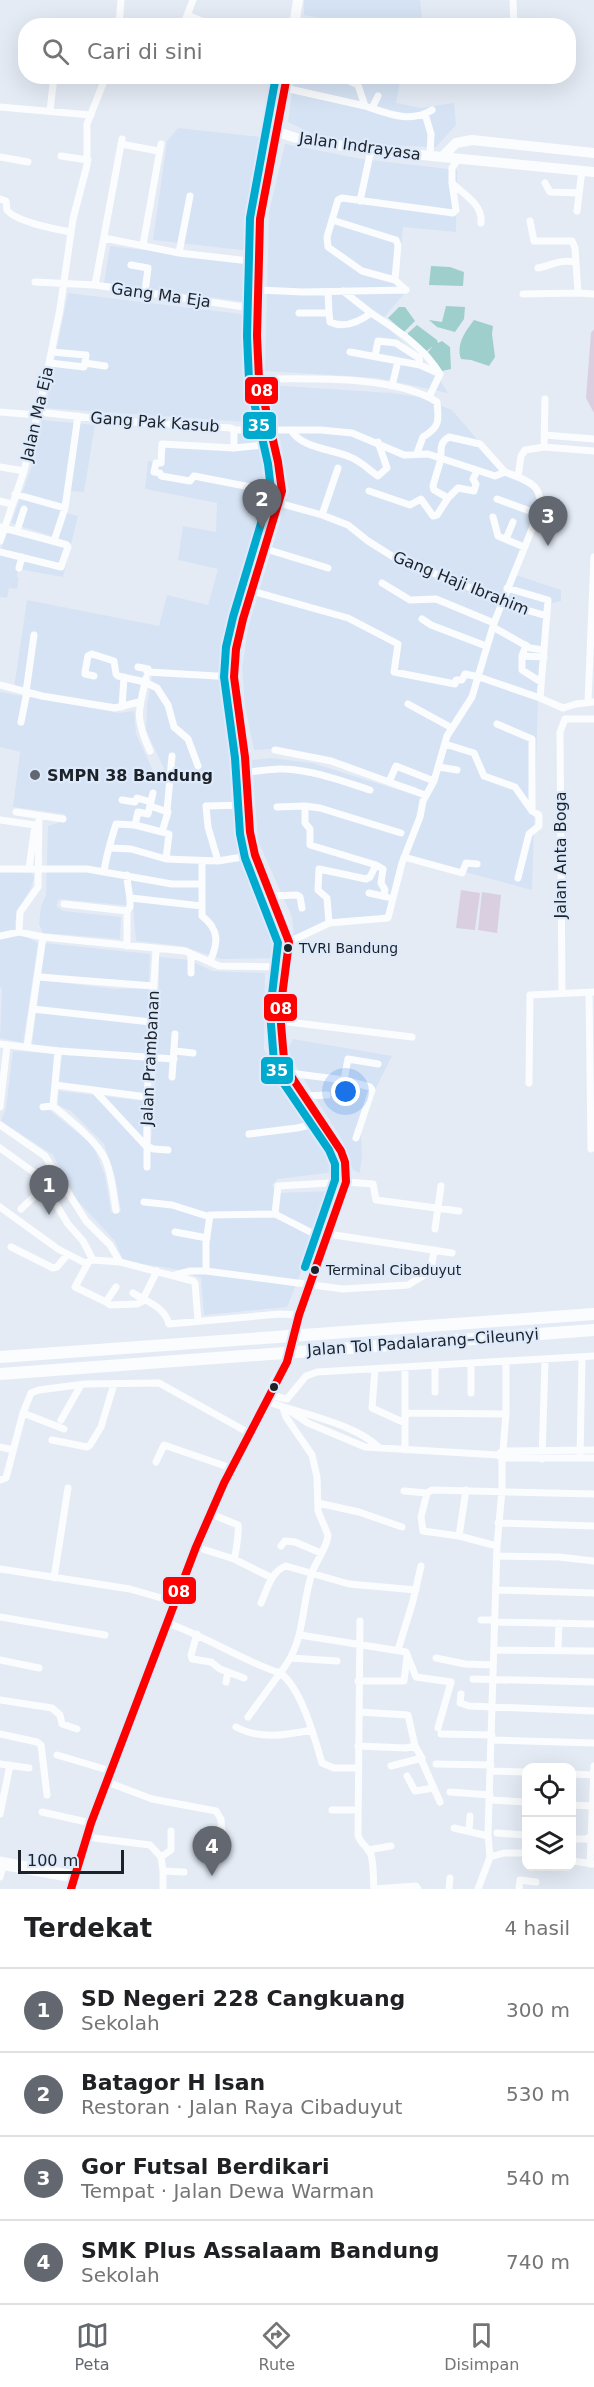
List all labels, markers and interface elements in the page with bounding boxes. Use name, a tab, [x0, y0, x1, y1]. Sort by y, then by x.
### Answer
search box	[18, 18, 576, 84]
icon: search	[39, 35, 72, 68]
text: Cari di sini	[87, 39, 203, 64]
street label: Jalan Indrayasa	[297, 128, 422, 164]
street label: Gang Ma Eja	[110, 279, 212, 311]
street label: Jalan Ma Eja	[17, 365, 57, 464]
line badge: 08	[244, 376, 279, 405]
text: 08	[251, 381, 273, 400]
street label: Gang Pak Kasub	[90, 408, 220, 436]
line badge: 35	[242, 411, 277, 440]
text: 35	[248, 416, 270, 435]
pin: 2	[242, 480, 282, 529]
pin: 3	[528, 496, 568, 546]
street label: Gang Haji Ibrahim	[390, 547, 532, 619]
place label: SMPN 38 Bandung	[47, 766, 213, 785]
marker: SMPN 38 Bandung	[28, 768, 42, 782]
street label: Jalan Anta Boga	[551, 792, 570, 919]
place label: TVRI Bandung	[298, 940, 398, 956]
marker: TVRI Bandung	[282, 942, 294, 954]
street label: Jalan Prambanan	[137, 990, 163, 1127]
line badge: 08	[263, 993, 298, 1022]
text: 08	[270, 999, 292, 1018]
line badge: 35	[260, 1056, 294, 1085]
text: 35	[266, 1061, 288, 1080]
your location	[331, 1077, 360, 1106]
pin: 1	[29, 1166, 68, 1215]
place label: Terminal Cibaduyut	[325, 1262, 462, 1278]
marker: Terminal Cibaduyut	[309, 1264, 321, 1276]
street label: Jalan Tol Padalarang–Cileunyi	[306, 1324, 539, 1360]
unlabelled marker	[268, 1381, 280, 1393]
line badge: 08	[162, 1576, 197, 1605]
text: 08	[168, 1582, 190, 1601]
map controls	[522, 1763, 576, 1871]
button: locate	[522, 1763, 576, 1817]
button: layers	[522, 1817, 576, 1871]
pin: 4	[192, 1826, 232, 1876]
scale bar	[18, 1847, 124, 1874]
text: 100 m	[27, 1851, 78, 1870]
text: Terdekat	[24, 1913, 152, 1943]
text: 4 hasil	[504, 1916, 570, 1940]
text: SD Negeri 228 Cangkuang	[81, 1986, 405, 2011]
text: 1	[37, 1998, 50, 2022]
text: 300 m	[506, 1998, 570, 2022]
text: Sekolah	[81, 2011, 160, 2035]
text: Batagor H Isan	[81, 2070, 265, 2095]
text: 2	[37, 2082, 50, 2106]
text: 530 m	[506, 2082, 570, 2106]
text: Restoran · Jalan Raya Cibaduyut	[81, 2095, 402, 2119]
text: Gor Futsal Berdikari	[81, 2154, 330, 2179]
text: 3	[37, 2166, 50, 2190]
text: 540 m	[506, 2166, 570, 2190]
text: Tempat · Jalan Dewa Warman	[81, 2179, 374, 2203]
text: SMK Plus Assalaam Bandung	[81, 2238, 440, 2263]
text: 4	[37, 2250, 50, 2274]
text: 740 m	[506, 2250, 570, 2274]
text: Sekolah	[81, 2263, 160, 2287]
tab: Peta	[75, 2319, 110, 2374]
tab: Rute	[259, 2319, 295, 2374]
tab: Disimpan	[444, 2319, 519, 2374]

